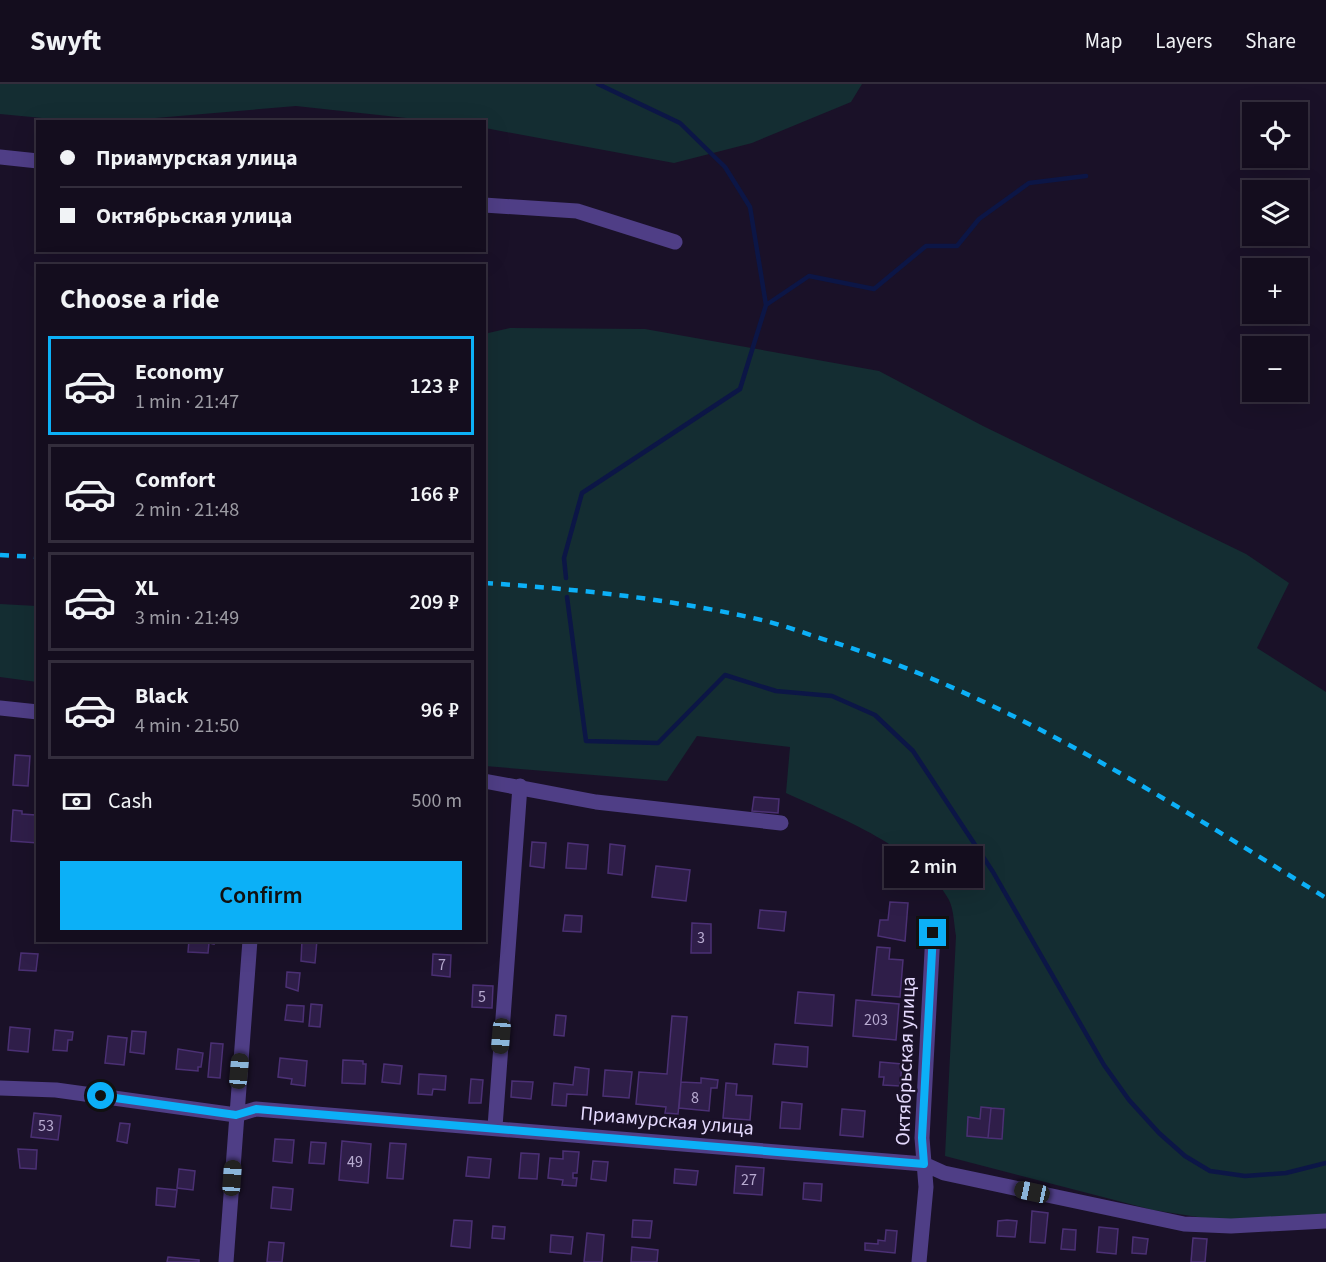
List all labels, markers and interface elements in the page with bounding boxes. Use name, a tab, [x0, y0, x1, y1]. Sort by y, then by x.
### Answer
text: Swyft	[30, 21, 101, 61]
text: Map	[1085, 26, 1122, 56]
text: Layers	[1155, 26, 1212, 56]
text: Share	[1245, 26, 1296, 56]
map controls	[1242, 102, 1308, 402]
button: locate	[1242, 102, 1308, 168]
text: Приамурская улица	[96, 142, 298, 174]
button: layers	[1242, 180, 1308, 246]
text: Октябрьская улица	[96, 200, 292, 232]
button: +	[1242, 258, 1308, 324]
text: Choose a ride	[60, 280, 220, 319]
button: −	[1242, 336, 1308, 402]
text: Economy	[135, 356, 224, 388]
icon: car	[63, 359, 117, 413]
text: 123 ₽	[409, 370, 459, 402]
text: 1 min · 21:47	[135, 388, 239, 416]
text: Comfort	[135, 464, 216, 496]
icon: car	[63, 467, 117, 521]
text: 166 ₽	[409, 478, 459, 510]
text: 2 min · 21:48	[135, 496, 239, 524]
text: XL	[135, 572, 159, 604]
icon: car	[63, 575, 117, 629]
text: 209 ₽	[409, 586, 459, 618]
text: 3 min · 21:49	[135, 604, 239, 632]
text: Black	[135, 680, 189, 712]
icon: car	[63, 683, 117, 737]
text: 96 ₽	[421, 694, 459, 726]
text: 4 min · 21:50	[135, 712, 239, 740]
icon: cash	[60, 785, 93, 818]
text: Cash	[108, 785, 153, 817]
text: 500 m	[412, 787, 462, 815]
callout: 2 min	[884, 846, 982, 888]
text: 2 min	[910, 853, 957, 881]
button: Confirm	[60, 861, 462, 930]
route end	[919, 919, 946, 946]
house number: 3	[697, 927, 705, 949]
house number: 7	[438, 954, 446, 976]
street label: Октябрьская улица	[889, 976, 923, 1146]
house number: 5	[478, 986, 486, 1008]
house number: 203	[864, 1009, 888, 1031]
car	[490, 1017, 512, 1055]
car	[228, 1052, 250, 1090]
route start	[87, 1082, 114, 1109]
house number: 8	[691, 1087, 699, 1109]
street label: Приамурская улица	[579, 1099, 755, 1143]
house number: 53	[38, 1115, 54, 1137]
house number: 49	[347, 1151, 363, 1173]
car	[222, 1159, 242, 1197]
house number: 27	[741, 1169, 757, 1191]
car	[1013, 1179, 1051, 1205]

